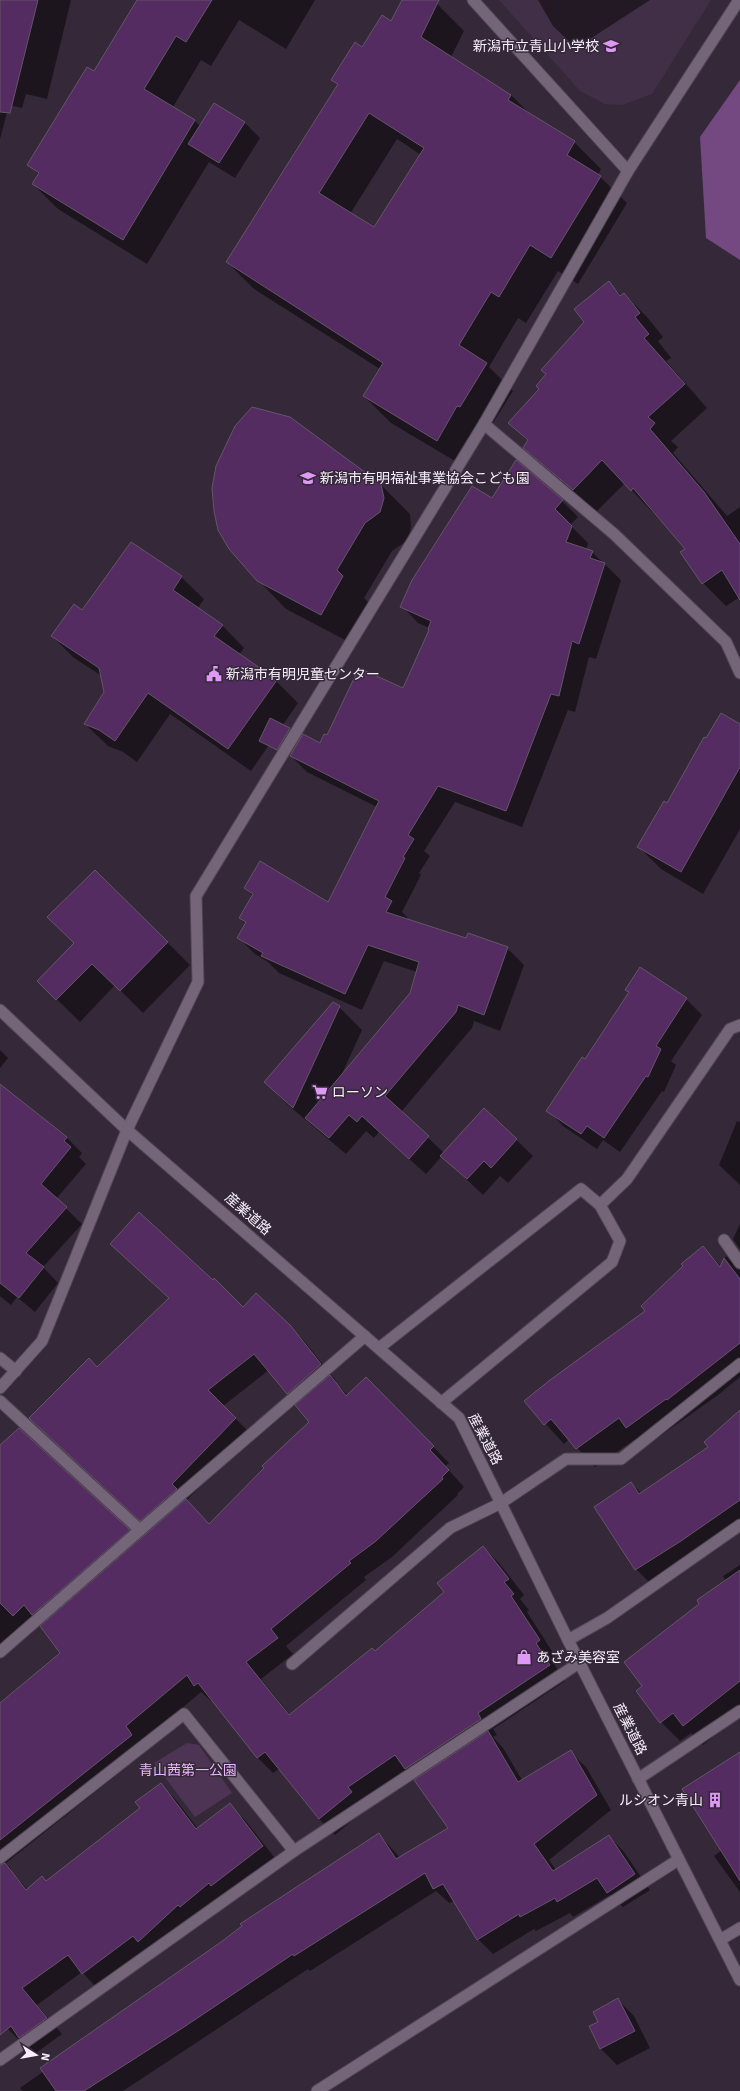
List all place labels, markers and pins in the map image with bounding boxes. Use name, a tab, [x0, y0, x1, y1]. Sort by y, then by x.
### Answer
school or university icon: 新潟市立青山小学校	[602, 37, 620, 55]
place label: 新潟市立青山小学校	[473, 38, 599, 55]
school or university icon: 新潟市有明福祉事業協会こども園	[299, 469, 317, 487]
place label: 新潟市有明福祉事業協会こども園	[320, 470, 530, 487]
public building icon: 新潟市有明児童センター	[205, 665, 223, 683]
place label: 新潟市有明児童センター	[226, 666, 380, 683]
supermarket icon: ローソン	[311, 1083, 329, 1101]
place label: ローソン	[332, 1084, 388, 1101]
shop icon: あざみ美容室	[515, 1648, 533, 1666]
place label: あざみ美容室	[536, 1649, 620, 1666]
building icon: ルシオン青山	[706, 1791, 724, 1809]
place label: ルシオン青山	[619, 1792, 703, 1809]

